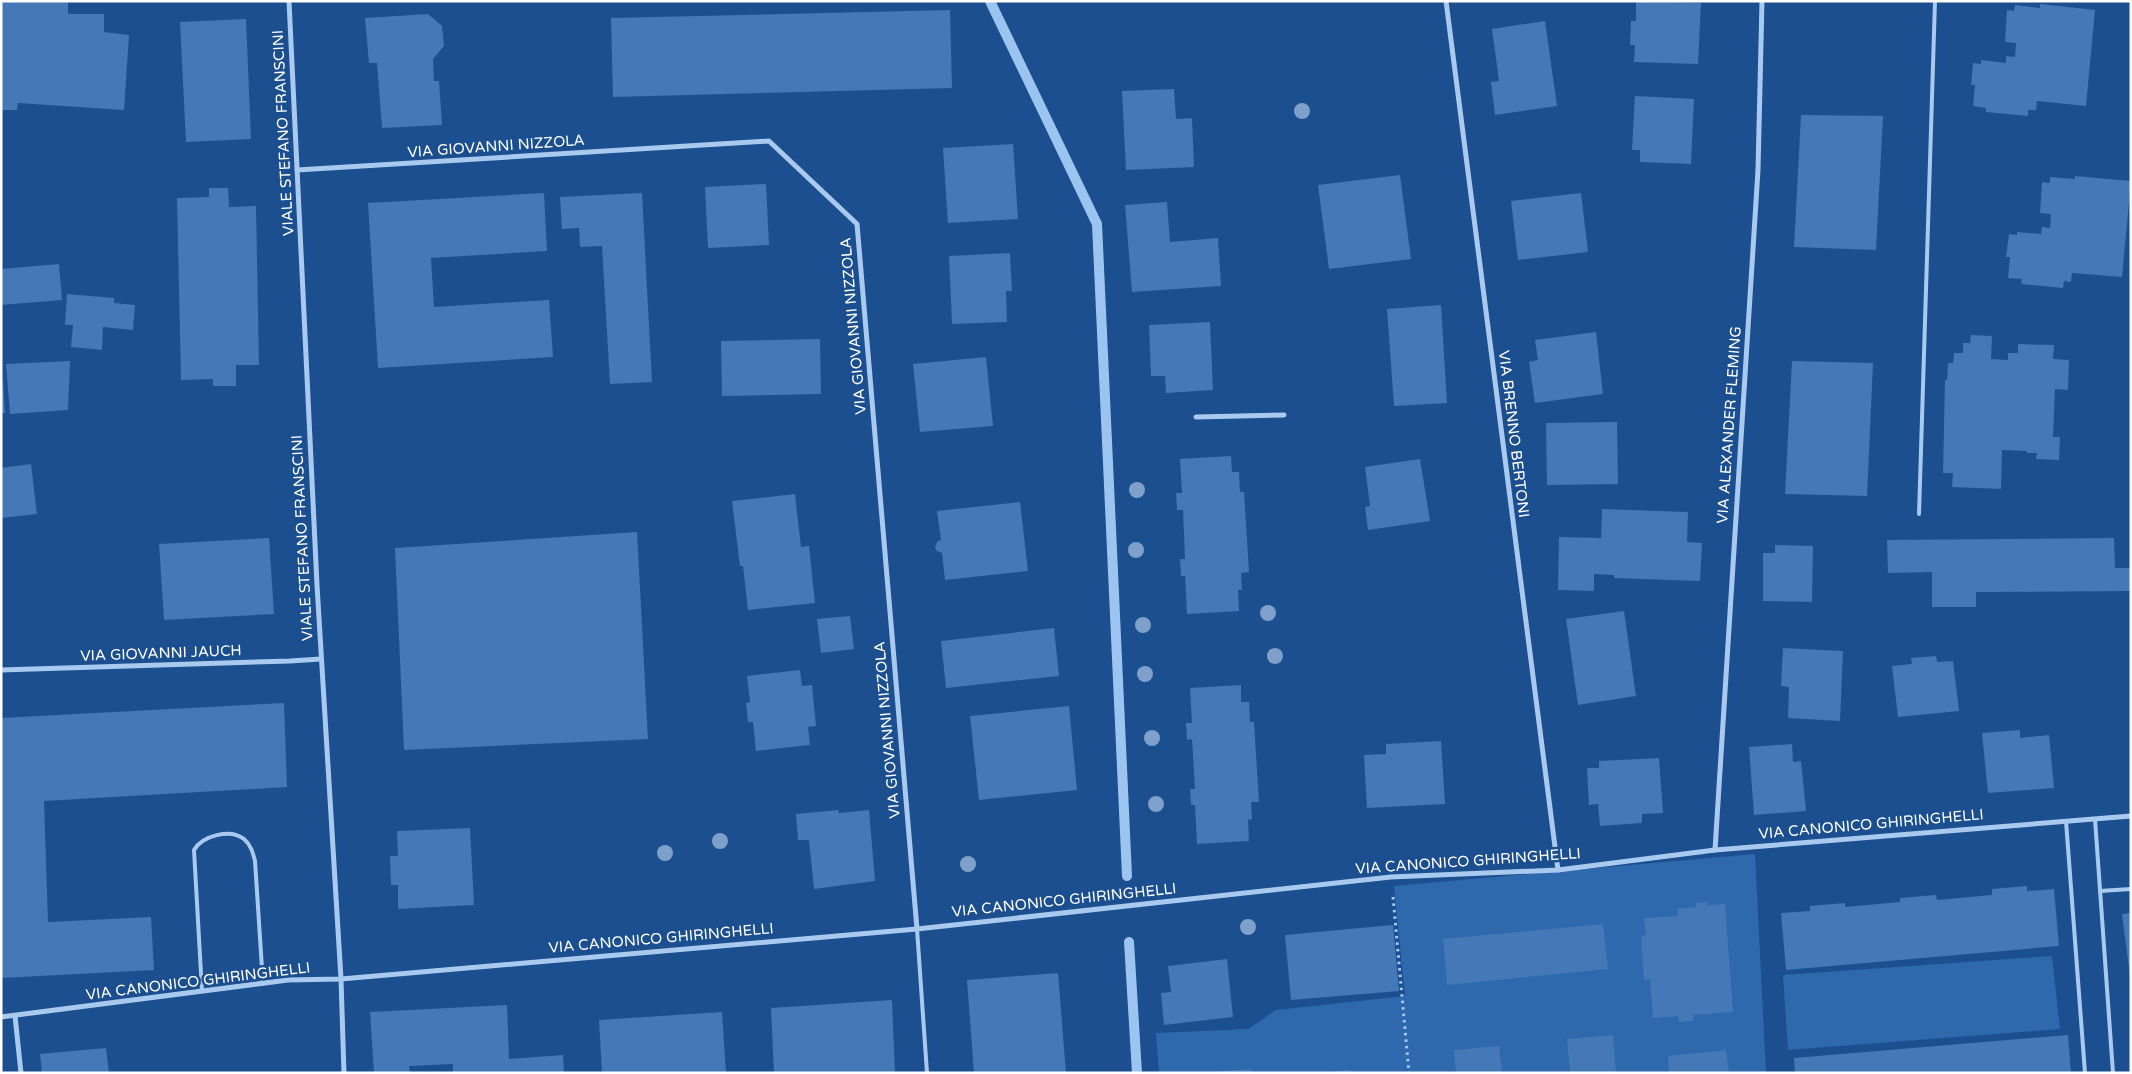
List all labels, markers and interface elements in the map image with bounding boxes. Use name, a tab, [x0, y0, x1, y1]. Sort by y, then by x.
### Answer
street label: VIALE STEFANO FRANSCINI	[269, 30, 297, 236]
street label: VIA GIOVANNI NIZZOLA	[407, 131, 585, 161]
street label: VIA GIOVANNI NIZZOLA	[836, 237, 870, 415]
street label: VIA ALEXANDER FLEMING	[1713, 326, 1745, 524]
street label: VIA BRENNO BERTONI	[1495, 349, 1533, 519]
street label: VIALE STEFANO FRANSCINI	[288, 435, 316, 641]
street label: VIA GIOVANNI JAUCH	[80, 641, 242, 665]
street label: VIA GIOVANNI NIZZOLA	[870, 641, 904, 819]
street label: VIA CANONICO GHIRINGHELLI	[1758, 805, 1984, 843]
street label: VIA CANONICO GHIRINGHELLI	[1355, 844, 1581, 878]
street label: VIA CANONICO GHIRINGHELLI	[951, 879, 1177, 921]
street label: VIA CANONICO GHIRINGHELLI	[548, 919, 774, 957]
street label: VIA CANONICO GHIRINGHELLI	[85, 958, 311, 1004]

